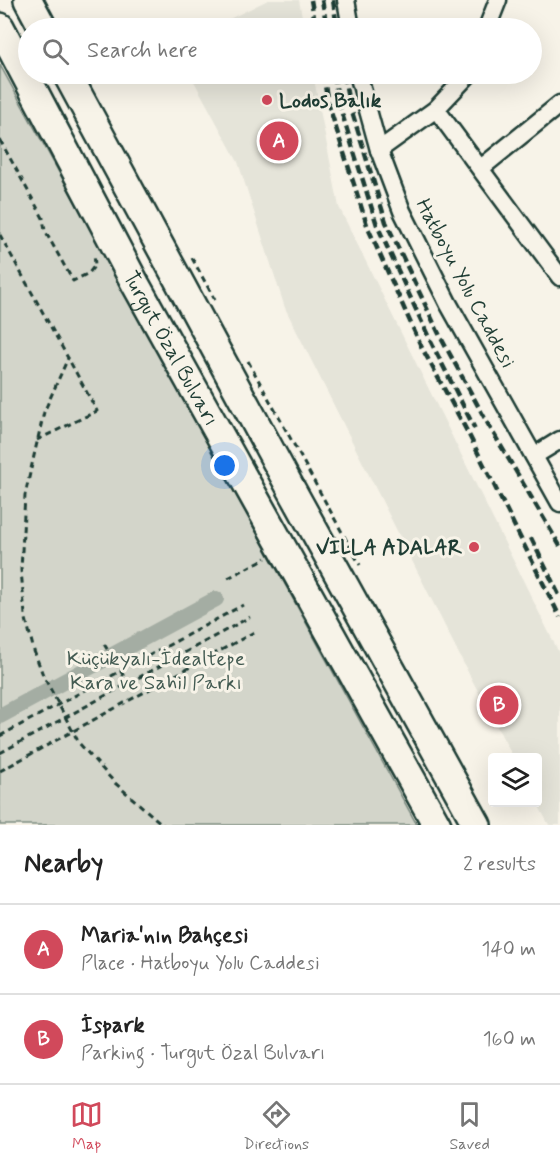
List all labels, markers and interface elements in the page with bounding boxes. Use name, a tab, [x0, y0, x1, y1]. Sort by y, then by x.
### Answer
search box	[18, 18, 542, 84]
icon: search	[39, 35, 72, 68]
text: Search here	[87, 37, 198, 65]
place label: Lodos Balık	[279, 87, 382, 115]
marker: Lodos Balık	[260, 93, 274, 107]
pin: A	[260, 118, 298, 164]
street label: Hatboyu Yolu Caddesi	[409, 194, 522, 373]
street label: Turgut Özal Bulvarı	[116, 266, 225, 431]
your location	[210, 451, 239, 480]
place label: VILLA ADALAR	[316, 534, 463, 562]
marker: VILLA ADALAR	[467, 540, 481, 554]
park label: Küçükyalı-İdealtepe Kara ve Sahil Parkı	[67, 645, 245, 697]
pin: B	[480, 682, 518, 728]
map controls	[488, 753, 542, 807]
button: layers	[488, 753, 542, 807]
text: Nearby	[24, 847, 103, 881]
text: 2 results	[463, 851, 536, 878]
text: Maria'nın Bahçesi	[81, 922, 248, 950]
text: A	[37, 936, 50, 963]
text: 140 m	[482, 936, 536, 963]
text: Place · Hatboyu Yolu Caddesi	[81, 950, 320, 977]
text: İspark	[81, 1012, 145, 1040]
text: B	[37, 1026, 50, 1053]
text: 160 m	[483, 1026, 536, 1053]
text: Parking · Turgut Özal Bulvarı	[81, 1040, 325, 1067]
tab: Map	[70, 1098, 103, 1155]
tab: Directions	[243, 1098, 309, 1155]
tab: Saved	[449, 1098, 490, 1155]

